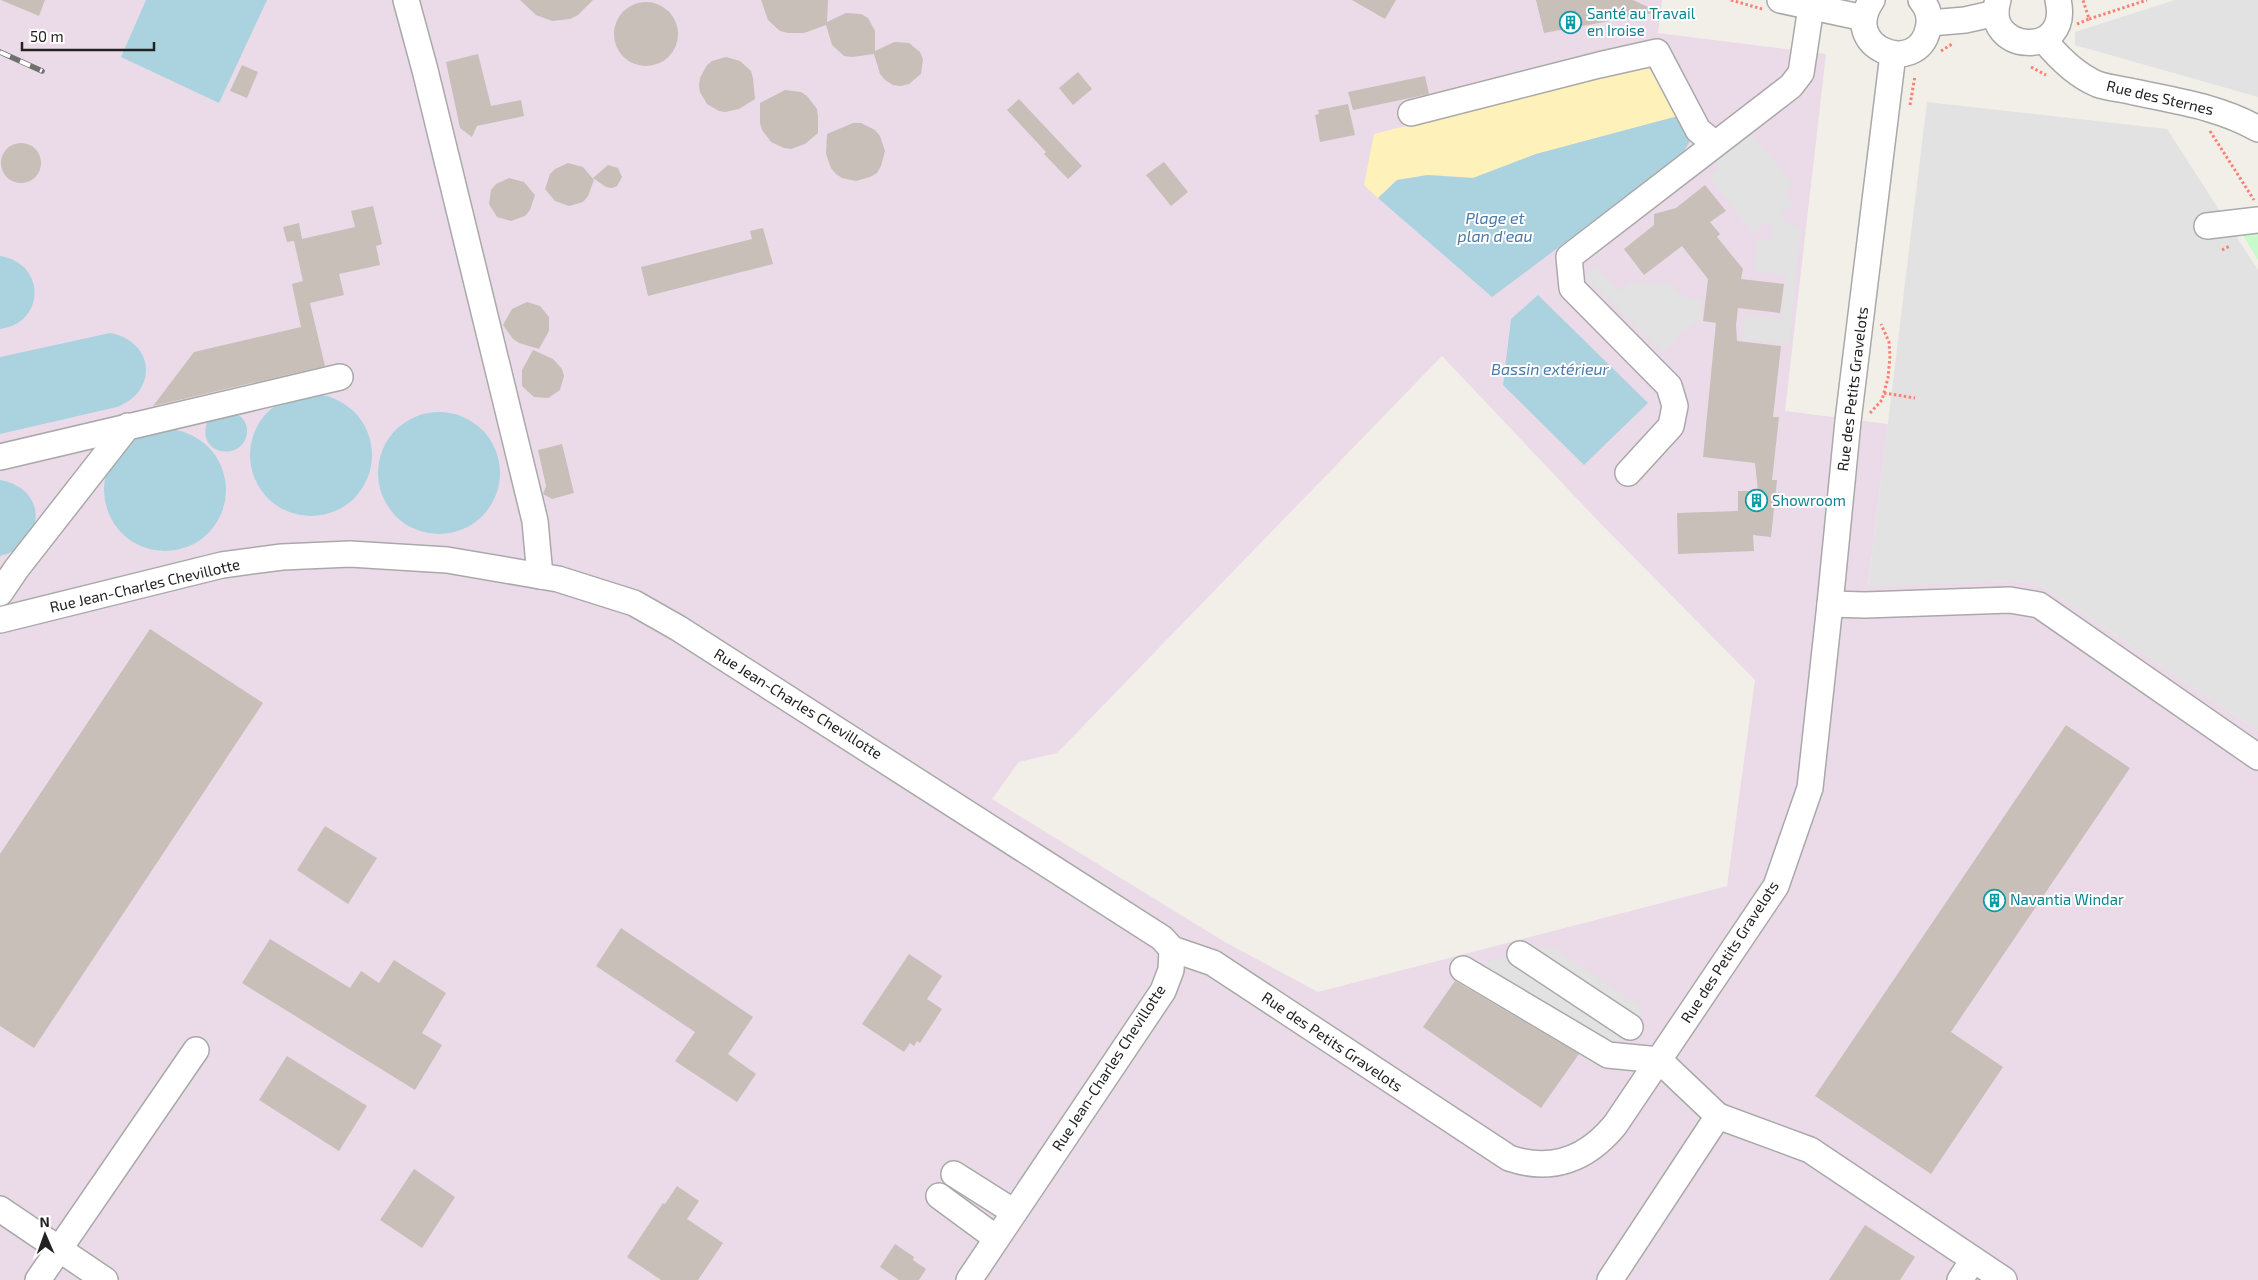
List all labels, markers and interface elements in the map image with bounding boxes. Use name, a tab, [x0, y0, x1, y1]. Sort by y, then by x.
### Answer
place label: Santé au Travail en Iroise	[1587, 4, 1696, 39]
building icon: Santé au Travail en Iroise	[1559, 11, 1583, 35]
scale bar	[22, 20, 155, 52]
text: 50 m	[30, 27, 64, 45]
street label: Rue des Sternes	[2105, 76, 2216, 118]
water label: Plage et plan d'eau	[1458, 208, 1532, 245]
street label: Rue des Petits Gravelots	[1833, 306, 1871, 472]
water label: Bassin extérieur	[1491, 359, 1610, 378]
building icon: Showroom	[1744, 489, 1768, 513]
place label: Showroom	[1772, 491, 1846, 509]
street label: Rue Jean-Charles Chevillotte	[48, 554, 242, 616]
street label: Rue Jean-Charles Chevillotte	[711, 644, 886, 762]
street label: Rue des Petits Gravelots	[1677, 877, 1782, 1026]
building icon: Navantia Windar	[1982, 888, 2006, 912]
place label: Navantia Windar	[2010, 890, 2124, 908]
street label: Rue Jean-Charles Chevillotte	[1048, 981, 1169, 1154]
street label: Rue des Petits Gravelots	[1259, 987, 1406, 1095]
north arrow	[20, 1210, 70, 1260]
text: N	[39, 1213, 50, 1230]

